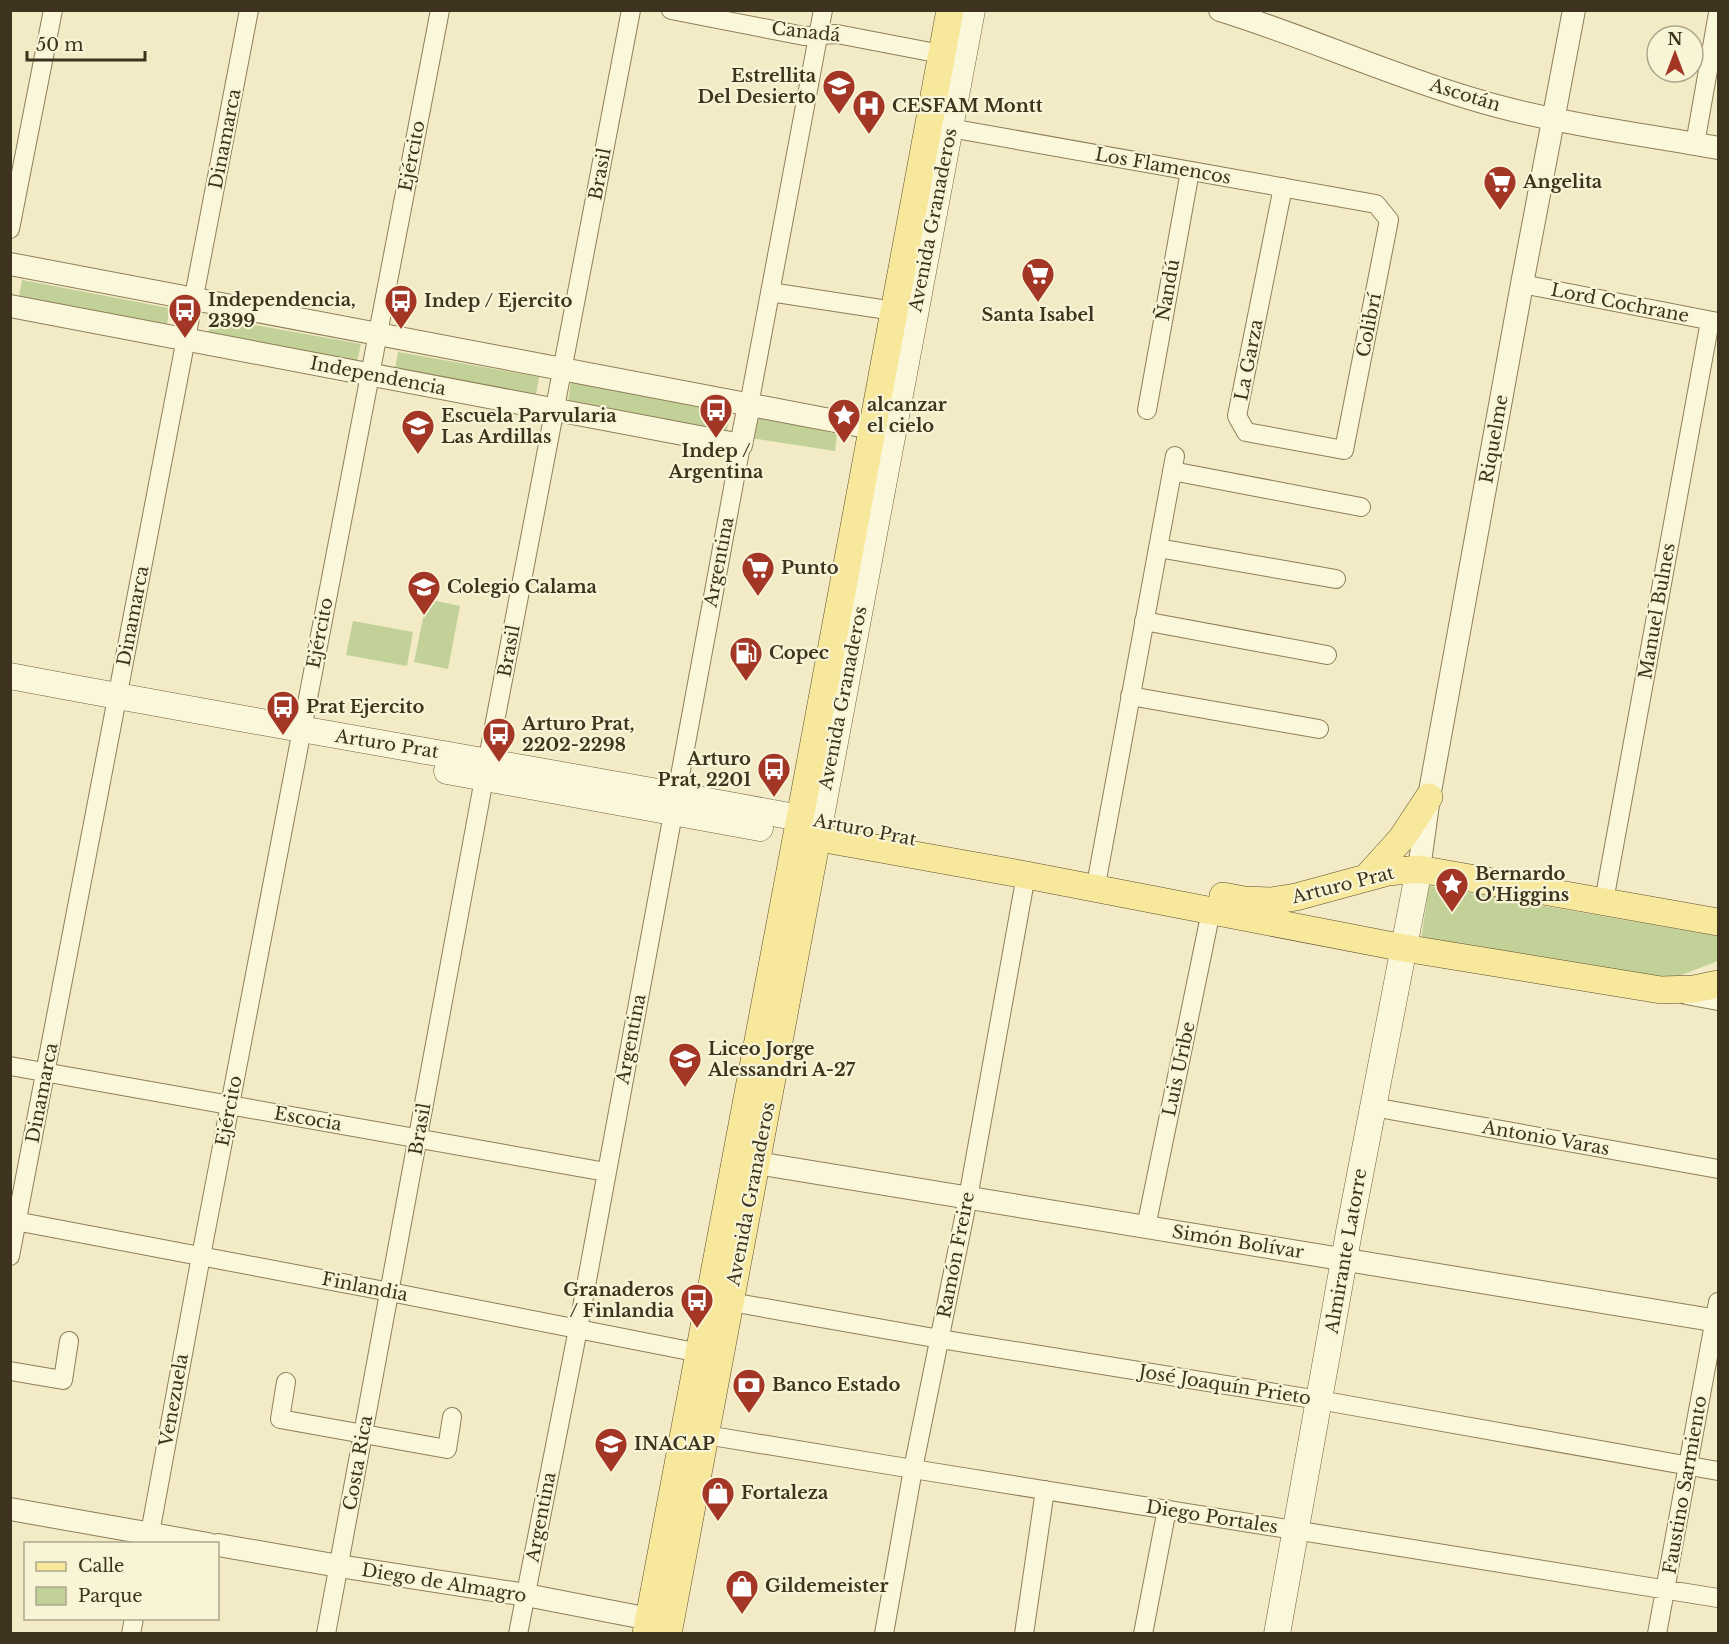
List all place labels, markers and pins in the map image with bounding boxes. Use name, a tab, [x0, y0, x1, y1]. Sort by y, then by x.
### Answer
place label: Estrellita Del Desierto	[698, 65, 817, 108]
school or university icon: Estrellita Del Desierto	[821, 68, 857, 115]
hospital icon: CESFAM Montt	[851, 88, 887, 135]
place label: CESFAM Montt	[892, 95, 1043, 117]
supermarket icon: Angelita	[1482, 164, 1518, 211]
place label: Angelita	[1522, 171, 1603, 193]
supermarket icon: Santa Isabel	[1020, 256, 1056, 303]
bus stop icon: Indep / Ejercito	[383, 283, 419, 330]
place label: Independencia, 2399	[208, 289, 356, 332]
place label: Indep / Ejercito	[424, 290, 572, 312]
bus stop icon: Independencia, 2399	[167, 292, 203, 339]
place label: Santa Isabel	[982, 304, 1095, 326]
bus stop icon: Indep / Argentina	[698, 392, 734, 439]
place label: alcanzar el cielo	[867, 394, 947, 437]
place icon: alcanzar el cielo	[826, 397, 862, 444]
place label: Escuela Parvularia Las Ardillas	[441, 405, 617, 448]
school or university icon: Escuela Parvularia Las Ardillas	[400, 408, 436, 455]
place label: Indep / Argentina	[668, 440, 764, 483]
supermarket icon: Punto	[740, 550, 776, 597]
place label: Punto	[781, 557, 839, 579]
school or university icon: Colegio Calama	[406, 569, 442, 616]
place label: Colegio Calama	[447, 576, 598, 598]
fuel station icon: Copec	[728, 635, 764, 682]
place label: Copec	[769, 642, 829, 664]
bus stop icon: Prat Ejercito	[265, 689, 301, 736]
place label: Prat Ejercito	[306, 696, 424, 718]
place label: Arturo Prat, 2202-2298	[521, 713, 635, 756]
bus stop icon: Arturo Prat, 2202-2298	[481, 716, 517, 763]
place label: Arturo Prat, 2201	[658, 748, 751, 791]
bus stop icon: Arturo Prat, 2201	[756, 751, 792, 798]
place label: Bernardo O'Higgins	[1475, 863, 1569, 906]
place icon: Bernardo O'Higgins	[1434, 866, 1470, 913]
place label: Liceo Jorge Alessandri A-27	[707, 1038, 856, 1081]
school or university icon: Liceo Jorge Alessandri A-27	[667, 1041, 703, 1088]
place label: Granaderos / Finlandia	[563, 1279, 675, 1322]
bus stop icon: Granaderos / Finlandia	[679, 1282, 715, 1329]
bank icon: Banco Estado	[731, 1367, 767, 1414]
place label: Banco Estado	[772, 1374, 900, 1396]
school or university icon: INACAP	[593, 1426, 629, 1473]
place label: INACAP	[634, 1433, 715, 1455]
shop icon: Fortaleza	[700, 1475, 736, 1522]
place label: Fortaleza	[741, 1482, 829, 1504]
shop icon: Gildemeister	[724, 1568, 760, 1615]
place label: Gildemeister	[765, 1575, 888, 1597]

